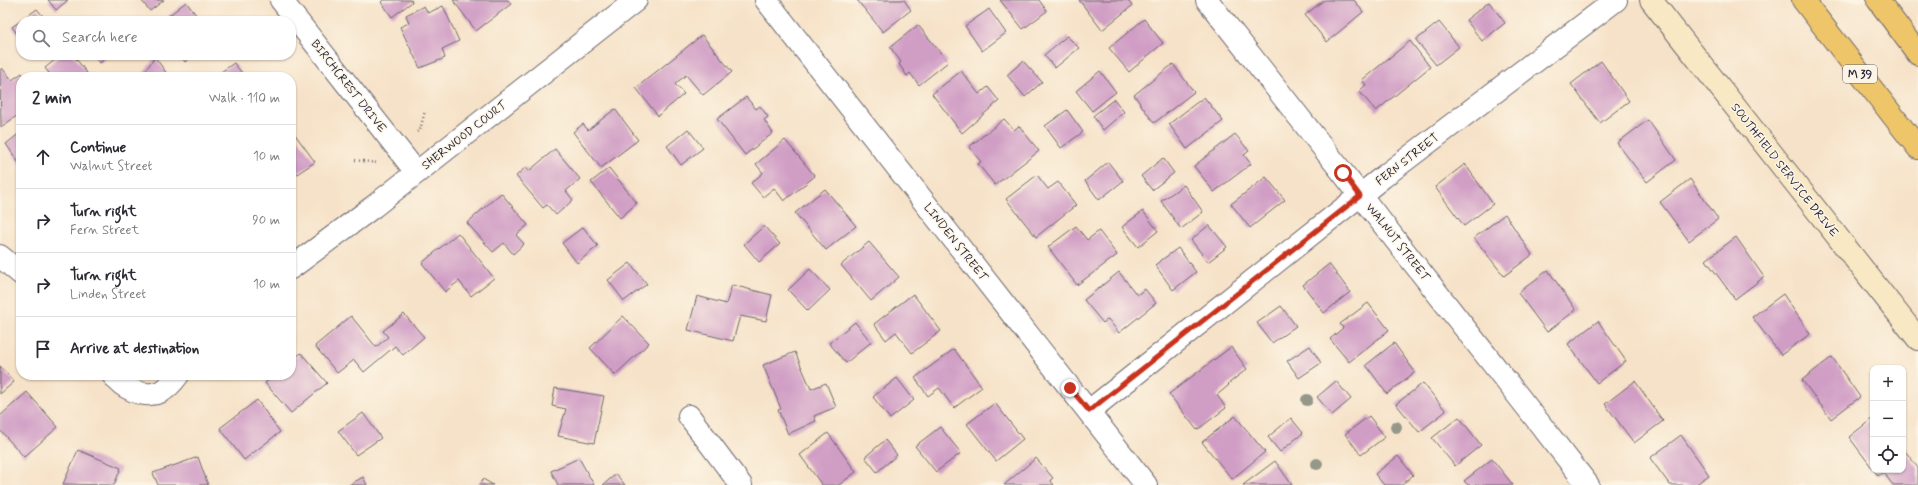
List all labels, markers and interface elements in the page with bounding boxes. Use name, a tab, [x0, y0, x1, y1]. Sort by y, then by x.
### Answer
search box	[16, 16, 296, 60]
icon: search	[30, 27, 52, 49]
text: Search here	[62, 28, 138, 48]
street label: BIRCHCREST DRIVE	[307, 37, 390, 137]
road number: M 39	[1843, 65, 1877, 83]
text: 2 min	[32, 87, 72, 109]
text: Walk · 110 m	[209, 90, 280, 107]
street label: SHERWOOD COURT	[419, 97, 511, 174]
street label: SOUTHFIELD SERVICE DRIVE	[1727, 100, 1842, 241]
street label: FERN STREET	[1373, 130, 1443, 190]
text: Continue	[70, 138, 126, 158]
icon: ahead	[32, 146, 54, 168]
text: 10 m	[253, 148, 280, 165]
text: Walnut Street	[70, 158, 152, 175]
route start	[1334, 164, 1352, 182]
street label: LINDEN STREET	[920, 200, 991, 286]
street label: WALNUT STREET	[1362, 200, 1433, 286]
text: Turn right	[70, 202, 137, 222]
icon: right	[32, 210, 54, 232]
text: 90 m	[252, 212, 280, 229]
text: Fern Street	[70, 222, 139, 239]
text: Turn right	[70, 266, 137, 286]
icon: right	[32, 274, 54, 296]
text: 10 m	[253, 276, 280, 293]
text: Linden Street	[70, 286, 146, 303]
icon: arrive	[32, 338, 54, 360]
text: Arrive at destination	[70, 339, 199, 359]
map controls	[1870, 365, 1906, 473]
button: +	[1870, 365, 1906, 401]
route end	[1061, 379, 1079, 397]
button: −	[1870, 401, 1906, 437]
button: locate	[1870, 437, 1906, 473]

